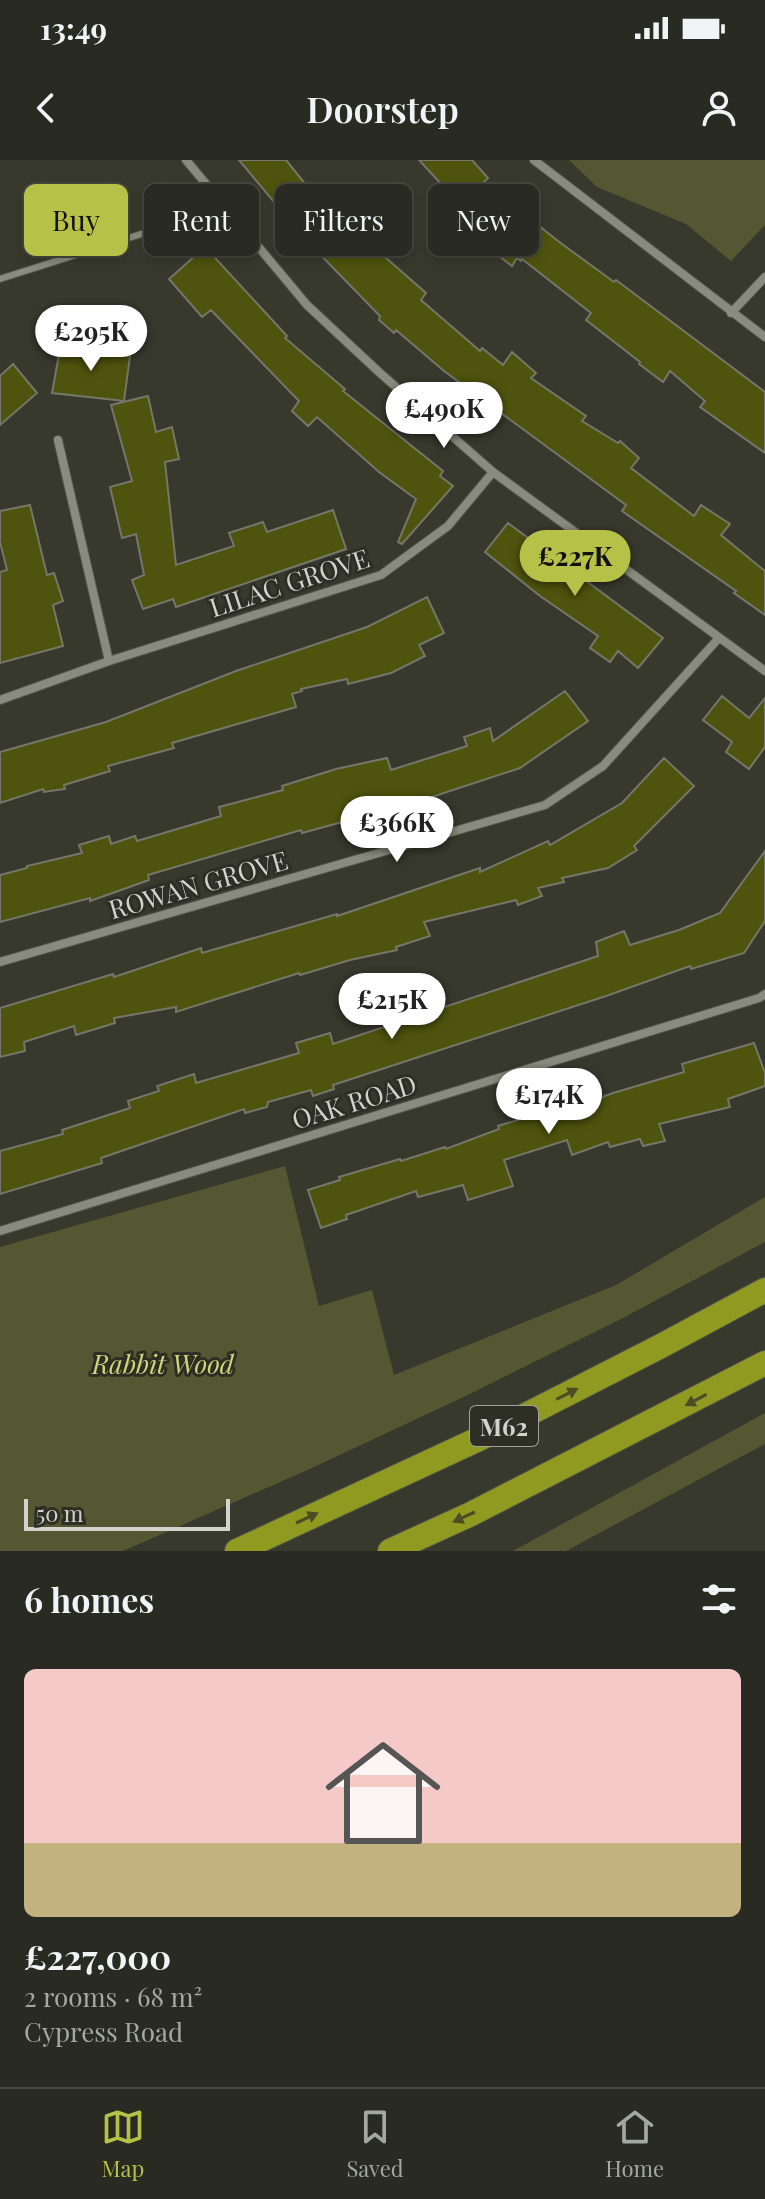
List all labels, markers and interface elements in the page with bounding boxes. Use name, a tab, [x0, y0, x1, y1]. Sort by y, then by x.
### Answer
text: 13:49	[40, 8, 107, 48]
text: Doorstep	[306, 84, 459, 132]
icon: back	[24, 86, 68, 130]
icon: person	[697, 86, 741, 130]
chip: Buy	[24, 184, 128, 256]
chip: Rent	[144, 184, 259, 256]
chip: Filters	[275, 184, 412, 256]
chip: New	[428, 184, 539, 256]
pin: £295K	[35, 305, 147, 373]
text: £295K	[53, 313, 129, 348]
pin: £490K	[388, 382, 500, 450]
text: £490K	[404, 390, 484, 425]
pin: £227K	[519, 530, 631, 598]
text: £227K	[538, 538, 612, 573]
street label: LILAC GROVE	[205, 540, 373, 624]
pin: £366K	[341, 796, 453, 864]
text: £366K	[358, 804, 436, 839]
street label: ROWAN GROVE	[104, 842, 292, 926]
pin: £215K	[336, 973, 448, 1041]
text: £215K	[357, 981, 427, 1016]
street label: OAK ROAD	[287, 1065, 421, 1137]
pin: £174K	[493, 1068, 605, 1136]
text: £174K	[514, 1076, 584, 1111]
park label: Rabbit Wood	[91, 1346, 235, 1381]
one-way arrow	[556, 1387, 579, 1401]
one-way arrow	[685, 1393, 708, 1406]
road number: M62	[470, 1406, 538, 1446]
scale bar	[24, 1495, 230, 1531]
text: 50 m	[36, 1498, 83, 1528]
one-way arrow	[452, 1510, 476, 1524]
one-way arrow	[296, 1511, 319, 1525]
text: 6 homes	[24, 1576, 154, 1622]
icon: filters	[697, 1577, 741, 1621]
icon: home	[311, 1721, 455, 1865]
text: £227,000	[24, 1933, 171, 1979]
text: 2 rooms · 68 m²	[24, 1979, 202, 2014]
text: Cypress Road	[24, 2014, 183, 2049]
tab: Map	[101, 2105, 145, 2183]
tab: Saved	[346, 2105, 404, 2183]
tab: Home	[605, 2105, 664, 2183]

